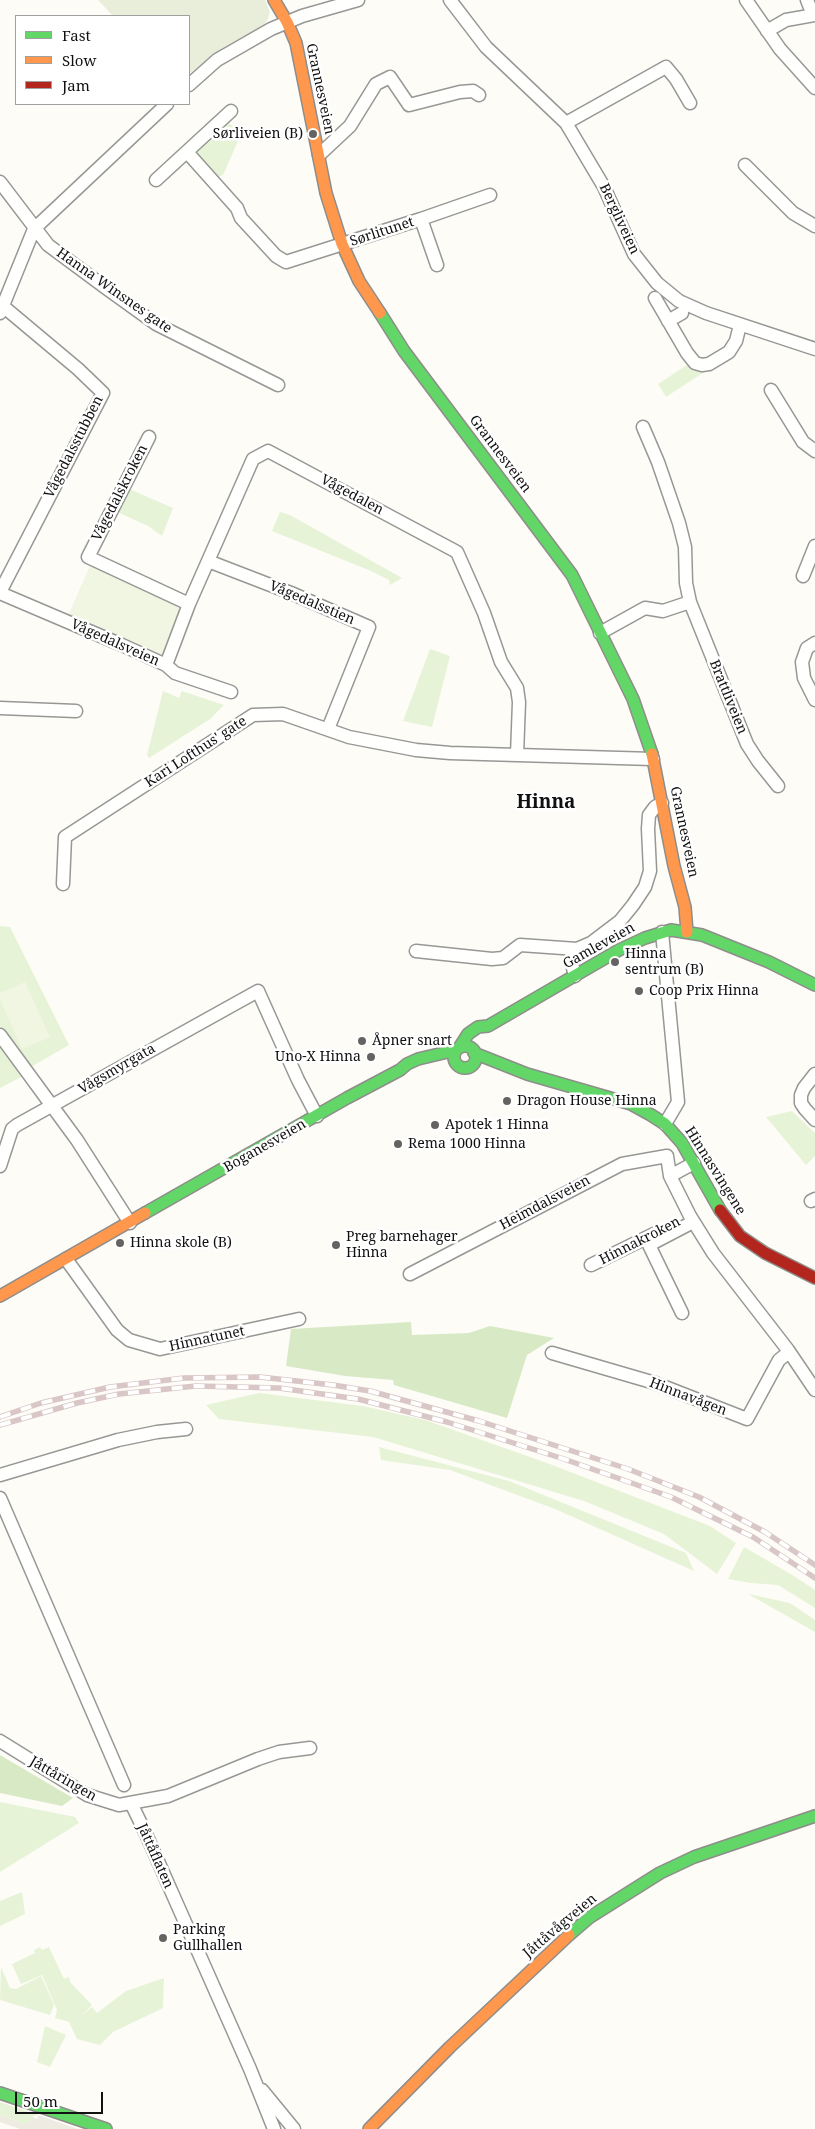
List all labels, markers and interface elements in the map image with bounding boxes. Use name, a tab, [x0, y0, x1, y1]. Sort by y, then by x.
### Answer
legend	[15, 15, 190, 105]
text: Fast	[62, 25, 91, 45]
street label: Grannesveien	[302, 42, 338, 136]
text: Slow	[62, 50, 96, 70]
text: Jam	[62, 75, 90, 95]
place label: Sørliveien (B)	[213, 126, 303, 142]
marker: Sørliveien (B)	[307, 128, 319, 140]
street label: Bergliveien	[595, 181, 643, 257]
street label: Sørlitunet	[348, 214, 416, 250]
street label: Hanna Winsnes gate	[53, 245, 175, 337]
street label: Vågedalsstubben	[41, 393, 107, 501]
street label: Grannesveien	[465, 412, 535, 496]
street label: Vågedalskroken	[88, 442, 152, 544]
street label: Vågedalen	[318, 471, 386, 519]
street label: Vågedalsstien	[267, 578, 357, 628]
street label: Vågedalsveien	[68, 616, 162, 670]
street label: Brattliveien	[705, 657, 751, 737]
street label: Kari Lofthus' gate	[142, 713, 250, 791]
street label: Grannesveien	[666, 785, 702, 879]
district label: Hinna	[517, 792, 575, 814]
street label: Gamleveien	[560, 919, 638, 973]
place label: Hinna sentrum (B)	[625, 946, 704, 979]
marker: Hinna sentrum (B)	[609, 956, 621, 968]
place label: Coop Prix Hinna	[649, 983, 759, 999]
marker: Coop Prix Hinna	[633, 985, 645, 997]
place label: Åpner snart	[372, 1033, 452, 1049]
marker: Åpner snart	[356, 1035, 368, 1047]
street label: Vågsmyrgata	[76, 1040, 158, 1098]
place label: Uno-X Hinna	[275, 1049, 361, 1065]
marker: Uno-X Hinna	[365, 1051, 377, 1063]
place label: Dragon House Hinna	[517, 1093, 657, 1109]
marker: Dragon House Hinna	[501, 1095, 513, 1107]
street label: Boganesveien	[221, 1116, 309, 1176]
place label: Apotek 1 Hinna	[445, 1117, 549, 1133]
marker: Apotek 1 Hinna	[429, 1119, 441, 1131]
street label: Hinnasvingene	[681, 1124, 749, 1218]
place label: Rema 1000 Hinna	[408, 1136, 526, 1152]
marker: Rema 1000 Hinna	[392, 1138, 404, 1150]
street label: Heimdalsveien	[497, 1172, 593, 1234]
street label: Hinnakroken	[597, 1213, 683, 1269]
place label: Preg barnehager Hinna	[346, 1229, 458, 1262]
place label: Hinna skole (B)	[130, 1235, 232, 1251]
marker: Hinna skole (B)	[114, 1237, 126, 1249]
marker: Preg barnehager Hinna	[330, 1239, 342, 1251]
street label: Hinnatunet	[168, 1323, 246, 1355]
street label: Hinnavågen	[647, 1375, 729, 1419]
street label: Jåttåringen	[26, 1753, 100, 1805]
street label: Jåttåflaten	[133, 1821, 177, 1891]
street label: Jåttåvågveien	[520, 1890, 600, 1962]
place label: Parking Gullhallen	[173, 1922, 243, 1954]
marker: Parking Gullhallen	[157, 1932, 169, 1944]
scale bar	[18, 2082, 105, 2114]
text: 50 m	[23, 2091, 58, 2111]

